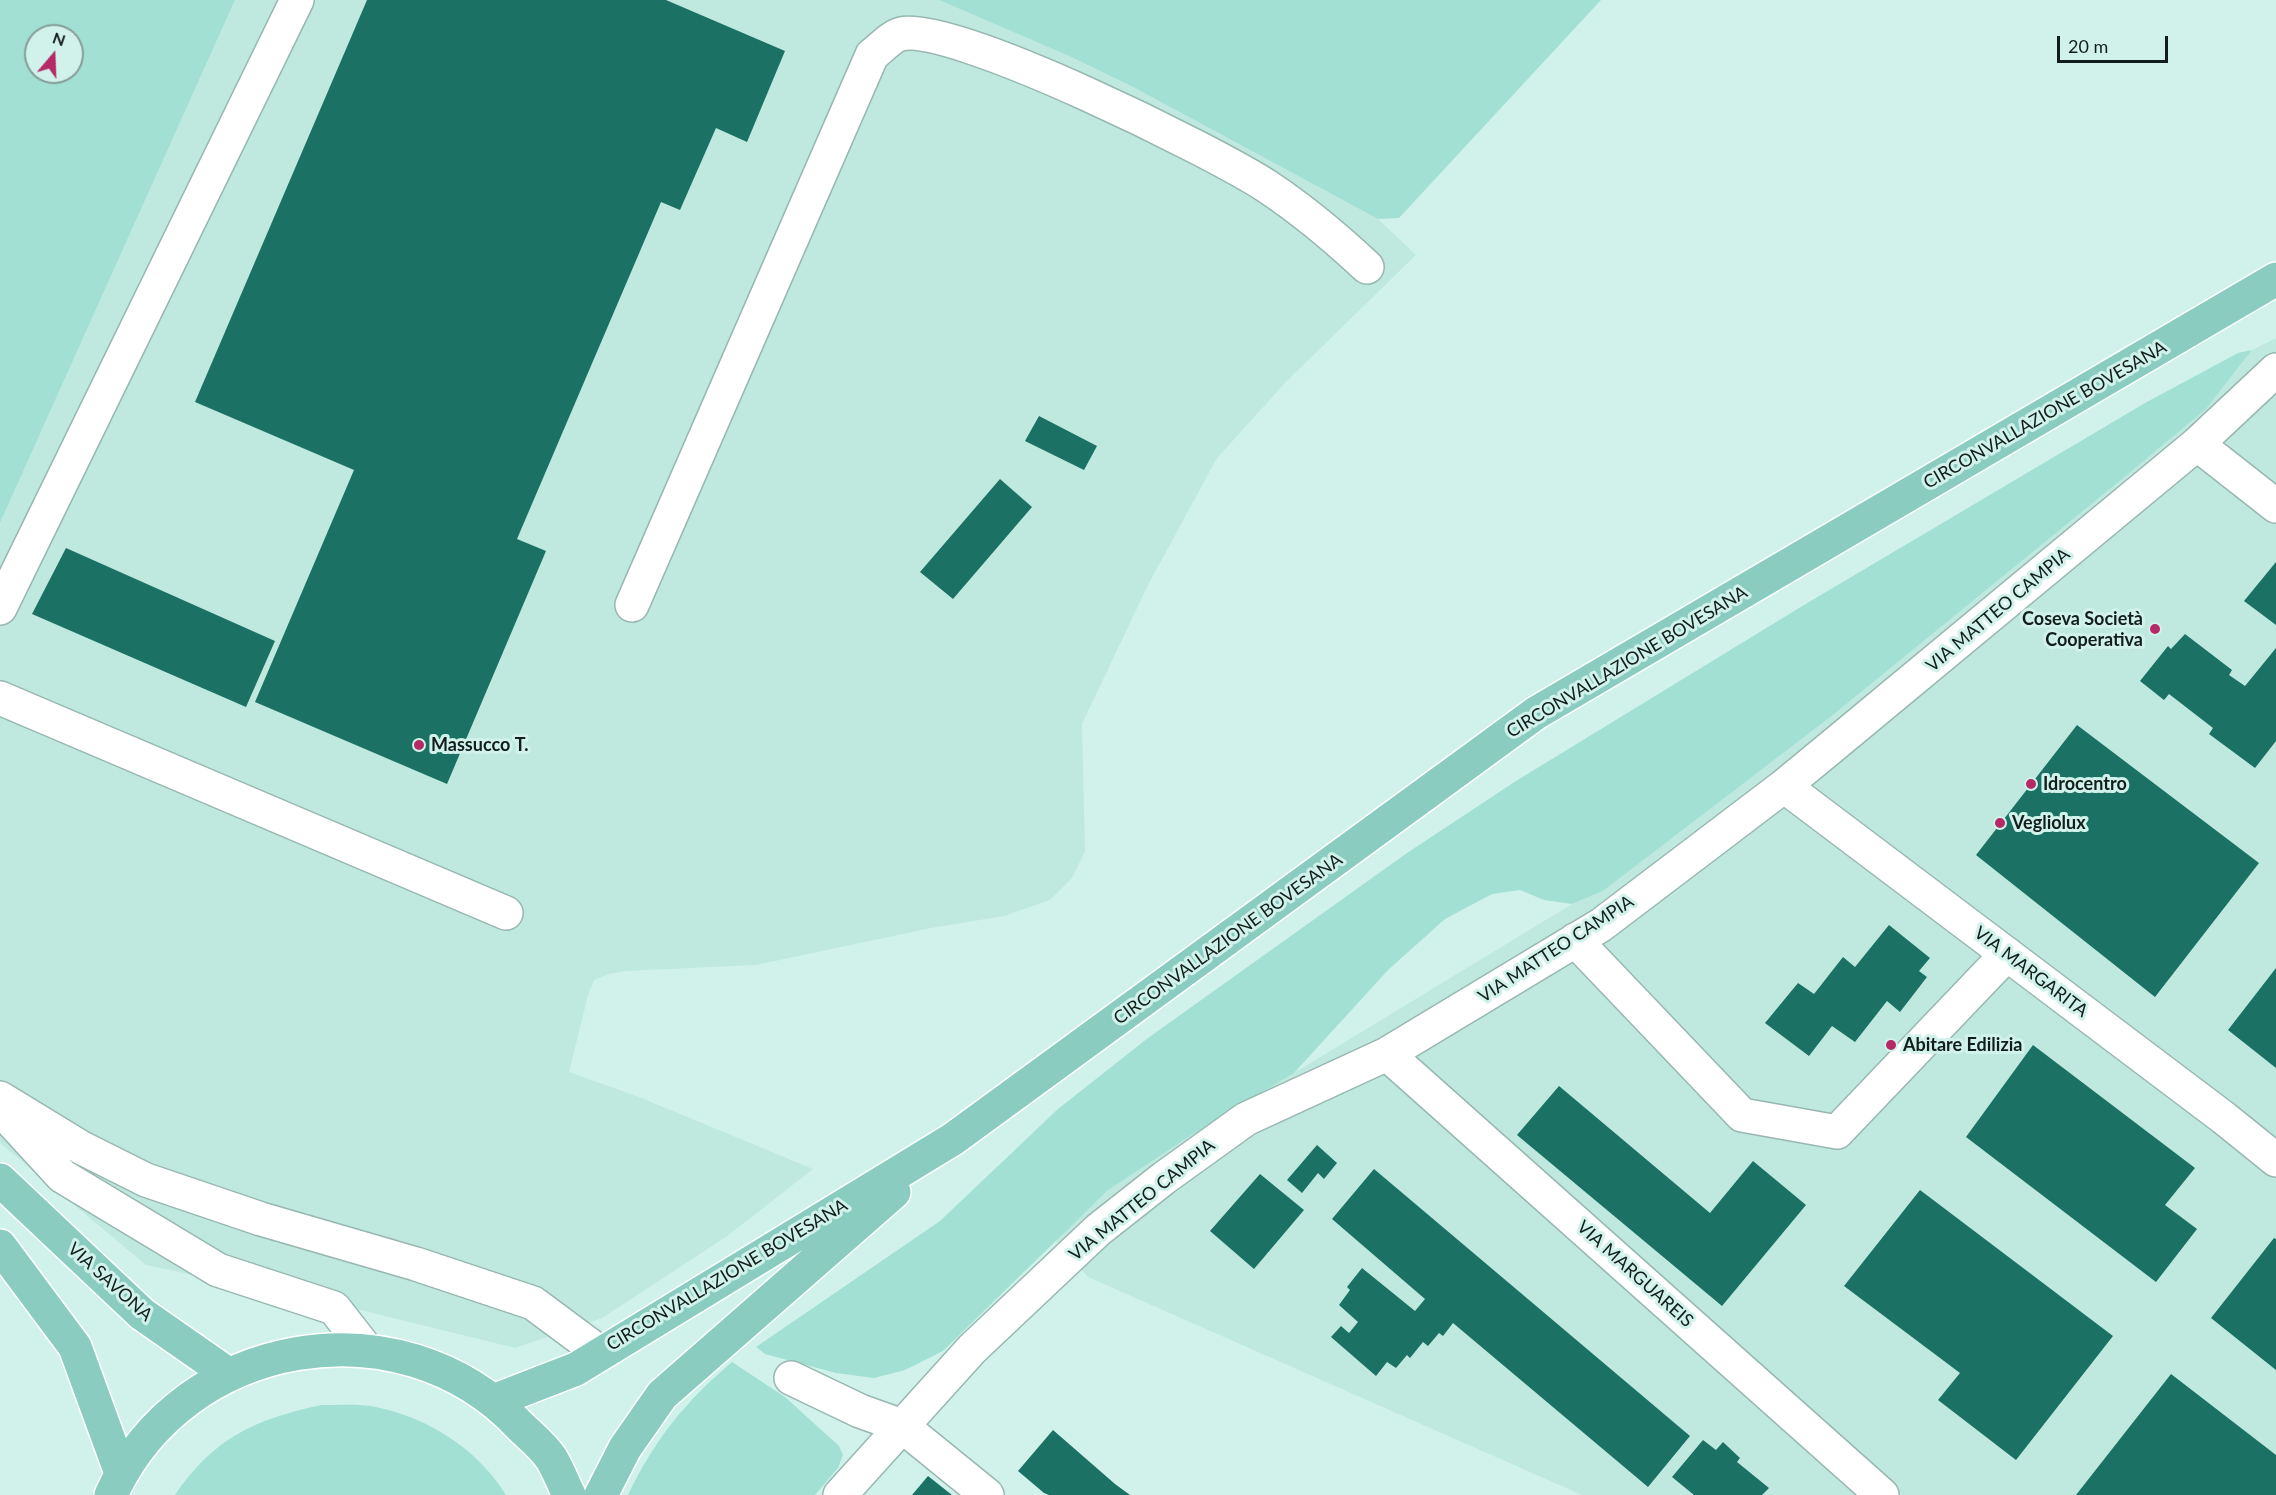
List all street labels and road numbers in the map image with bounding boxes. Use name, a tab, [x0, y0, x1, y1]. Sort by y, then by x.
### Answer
street label: CIRCONVALLAZIONE BOVESANA	[1920, 336, 2170, 494]
street label: VIA MATTEO CAMPIA	[1922, 544, 2074, 676]
street label: CIRCONVALLAZIONE BOVESANA	[1503, 581, 1751, 743]
street label: CIRCONVALLAZIONE BOVESANA	[1110, 849, 1346, 1029]
street label: VIA MATTEO CAMPIA	[1474, 891, 1638, 1007]
street label: VIA MARGARITA	[1970, 922, 2092, 1022]
street label: VIA MATTEO CAMPIA	[1065, 1135, 1219, 1265]
street label: CIRCONVALLAZIONE BOVESANA	[603, 1194, 851, 1356]
street label: VIA MARGUAREIS	[1572, 1216, 1698, 1332]
street label: VIA SAVONA	[63, 1238, 157, 1326]

